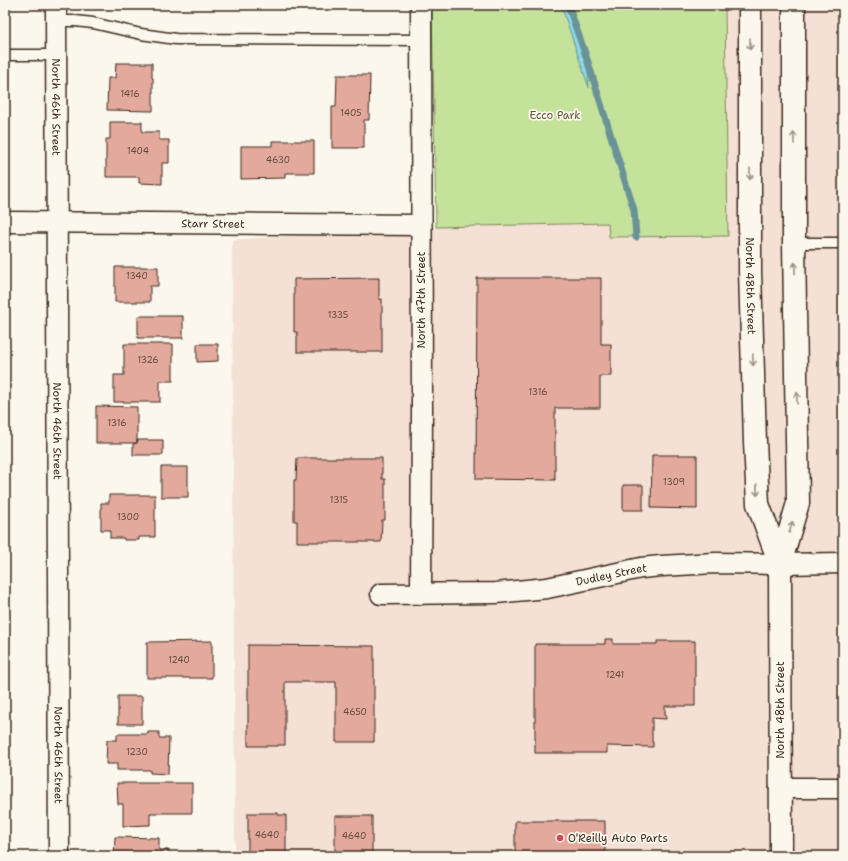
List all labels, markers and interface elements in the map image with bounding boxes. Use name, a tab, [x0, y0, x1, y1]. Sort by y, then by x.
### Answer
one-way arrow	[746, 37, 754, 50]
street label: North 46th Street	[48, 58, 64, 156]
house number: 1416	[121, 88, 139, 100]
house number: 1405	[340, 107, 362, 119]
park label: Ecco Park	[529, 108, 581, 123]
one-way arrow	[790, 132, 798, 145]
house number: 1404	[127, 145, 149, 157]
house number: 4630	[266, 154, 290, 166]
one-way arrow	[746, 167, 754, 180]
street label: Starr Street	[181, 216, 245, 232]
street label: North 48th Street	[742, 237, 759, 335]
street label: North 47th Street	[414, 251, 429, 349]
one-way arrow	[791, 262, 799, 275]
house number: 1340	[126, 270, 148, 282]
house number: 1335	[328, 309, 348, 321]
one-way arrow	[749, 353, 756, 366]
house number: 1326	[137, 354, 159, 366]
street label: North 46th Street	[49, 382, 65, 480]
house number: 1316	[529, 386, 547, 398]
one-way arrow	[793, 392, 801, 405]
house number: 1316	[108, 417, 126, 429]
house number: 1309	[663, 476, 685, 488]
one-way arrow	[754, 483, 761, 496]
house number: 1315	[330, 494, 348, 506]
house number: 1300	[117, 511, 139, 523]
one-way arrow	[788, 520, 795, 533]
street label: Dudley Street	[574, 560, 648, 590]
house number: 1240	[168, 654, 190, 666]
street label: North 48th Street	[773, 661, 788, 759]
house number: 1241	[606, 669, 624, 681]
street label: North 46th Street	[50, 706, 66, 804]
house number: 4650	[343, 706, 367, 718]
house number: 1230	[126, 746, 148, 758]
house number: 4640	[255, 829, 279, 841]
house number: 4640	[342, 830, 366, 842]
place label: O'Reilly Auto Parts	[568, 831, 668, 846]
marker: O'Reilly Auto Parts	[555, 833, 565, 843]

